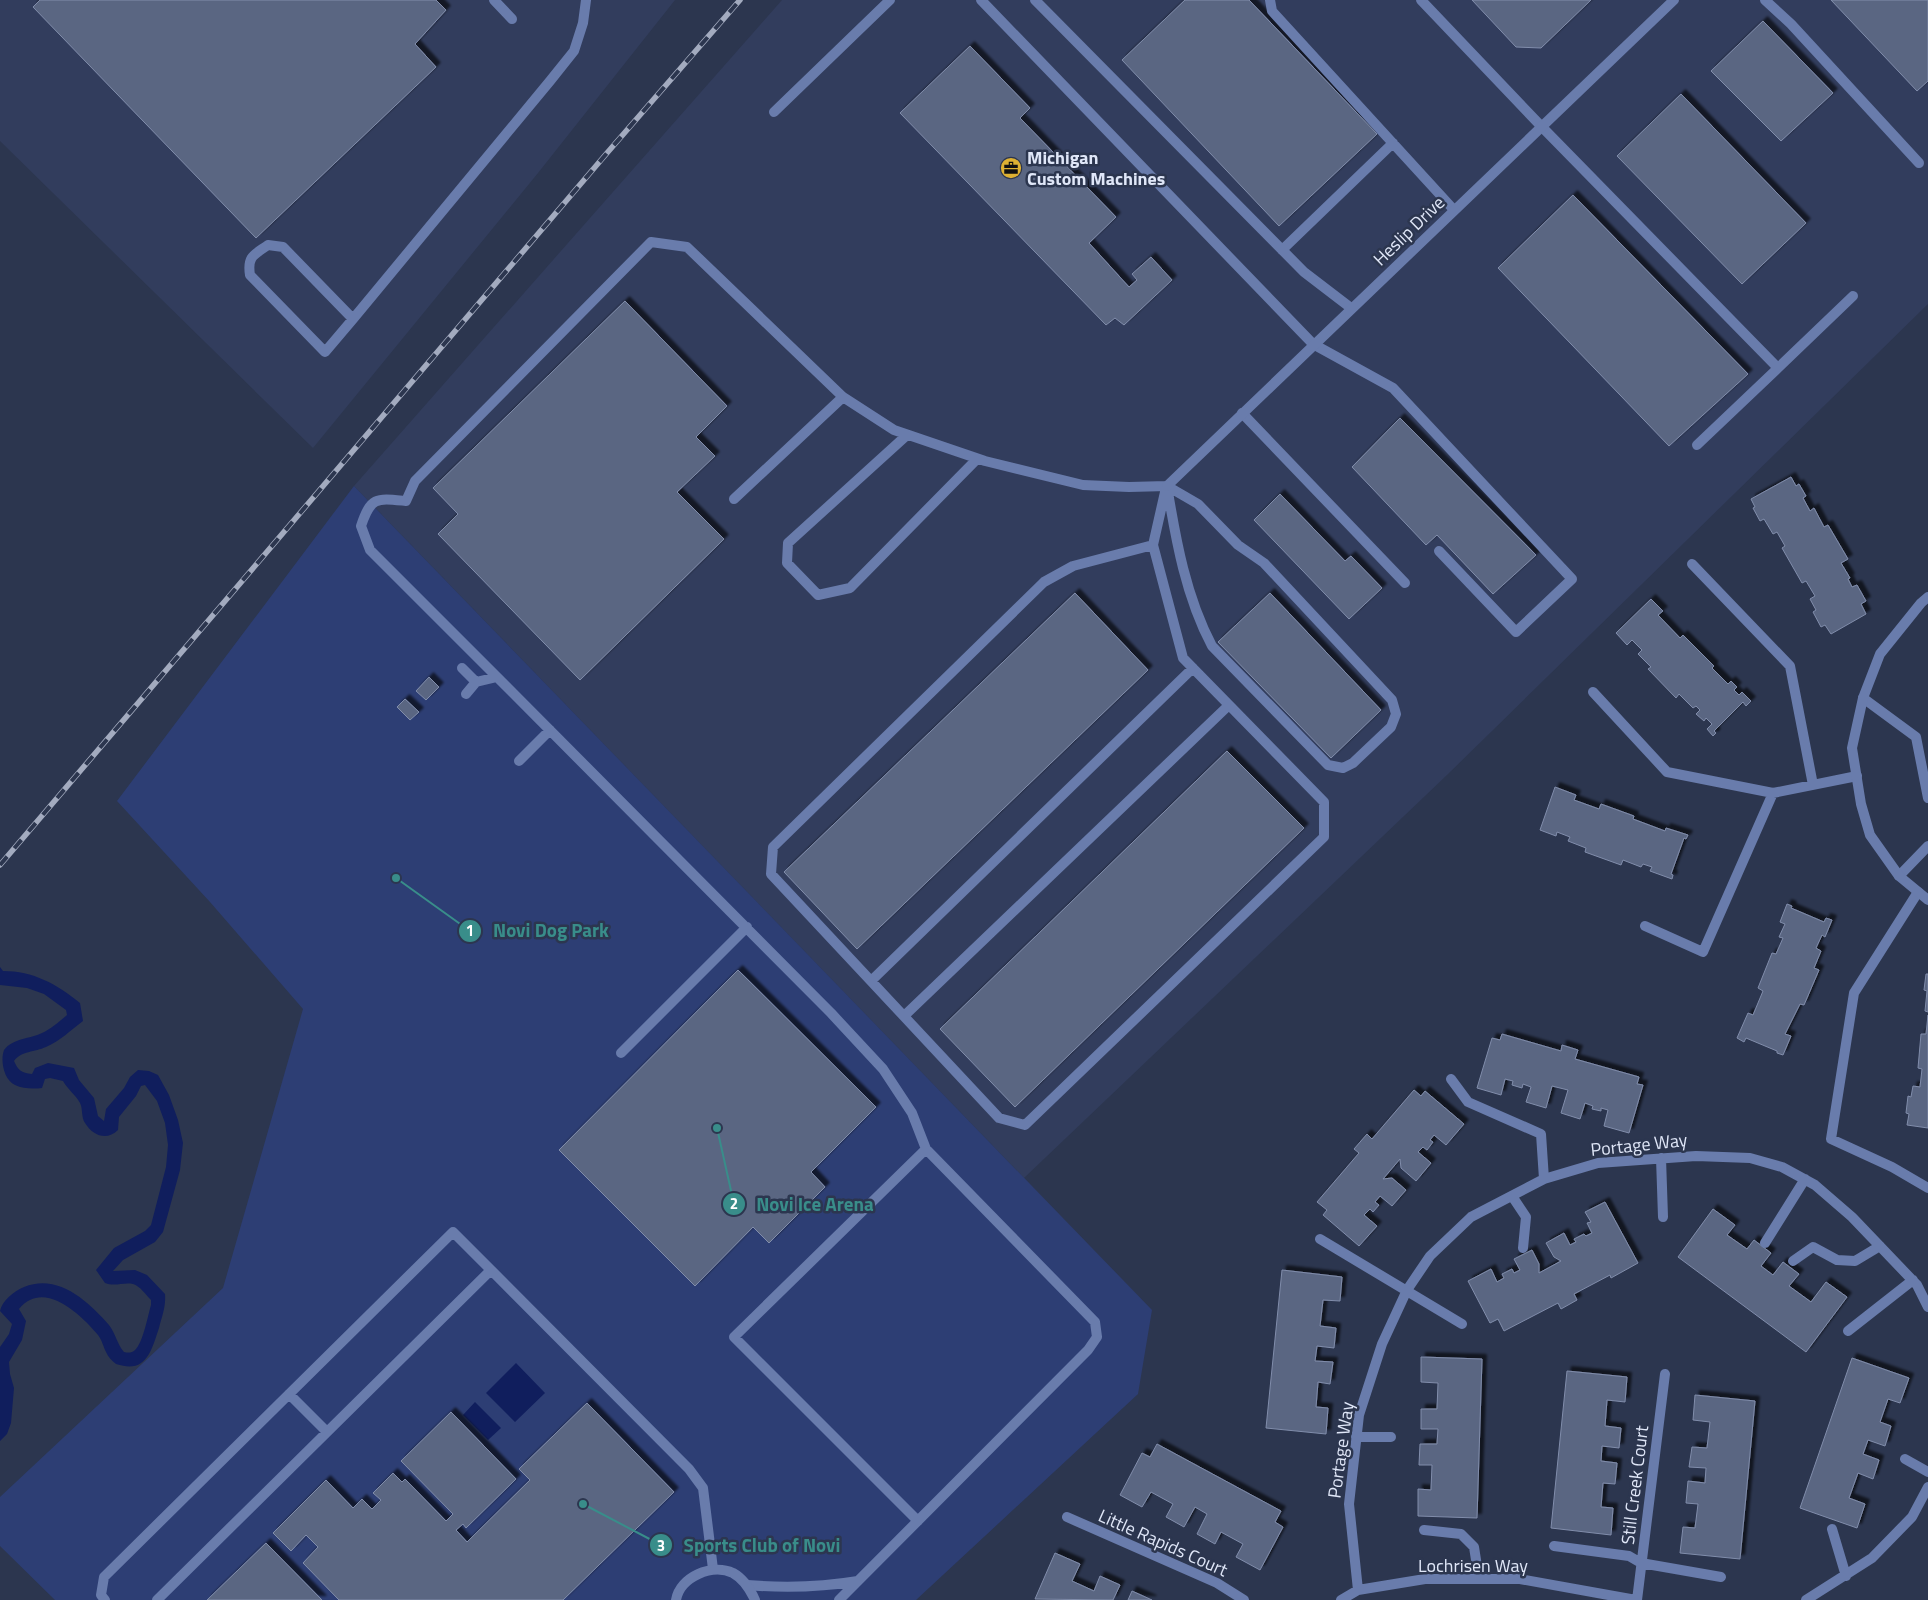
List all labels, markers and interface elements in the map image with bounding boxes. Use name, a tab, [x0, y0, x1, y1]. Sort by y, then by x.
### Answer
place label: Michigan Custom Machines	[1027, 144, 1165, 192]
office icon: Michigan Custom Machines	[999, 156, 1023, 180]
street label: Heslip Drive	[1367, 190, 1451, 272]
callout: Novi Dog Park	[458, 914, 619, 948]
text: Novi Dog Park	[493, 915, 609, 944]
text: 1	[466, 919, 474, 942]
street label: Portage Way	[1589, 1126, 1689, 1163]
callout: Novi Ice Arena	[721, 1187, 884, 1221]
text: Novi Ice Arena	[756, 1189, 874, 1218]
text: 2	[730, 1192, 738, 1215]
street label: Portage Way	[1320, 1400, 1361, 1500]
street label: Still Creek Court	[1614, 1423, 1655, 1546]
street label: Little Rapids Court	[1094, 1502, 1233, 1583]
callout: Sports Club of Novi	[648, 1528, 850, 1562]
text: Sports Club of Novi	[684, 1530, 840, 1559]
text: 3	[657, 1534, 665, 1557]
street label: Lochrisen Way	[1418, 1552, 1528, 1579]

